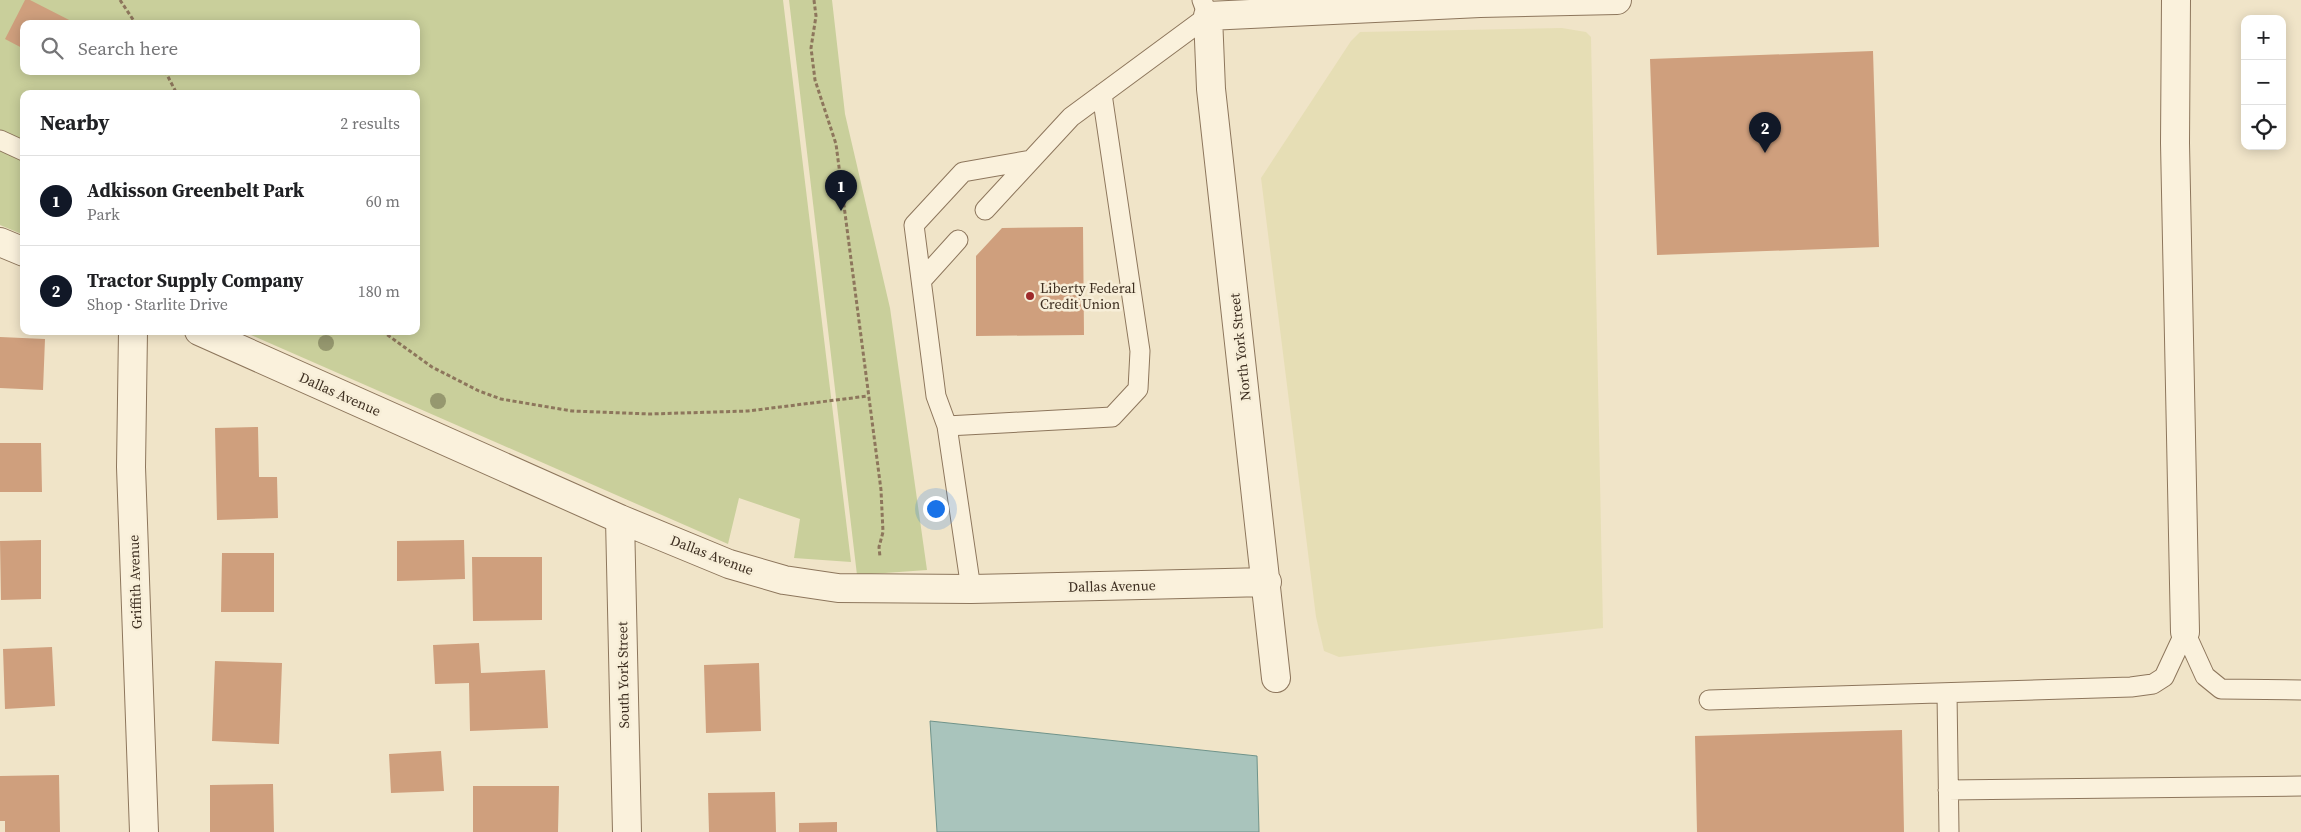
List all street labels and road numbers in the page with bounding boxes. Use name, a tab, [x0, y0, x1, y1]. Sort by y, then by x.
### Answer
street label: North York Street	[1224, 292, 1256, 402]
street label: Dallas Avenue	[296, 367, 384, 421]
street label: Dallas Avenue	[667, 530, 757, 580]
street label: Griffith Avenue	[123, 534, 147, 630]
street label: Dallas Avenue	[1068, 575, 1156, 597]
street label: South York Street	[612, 621, 634, 729]

